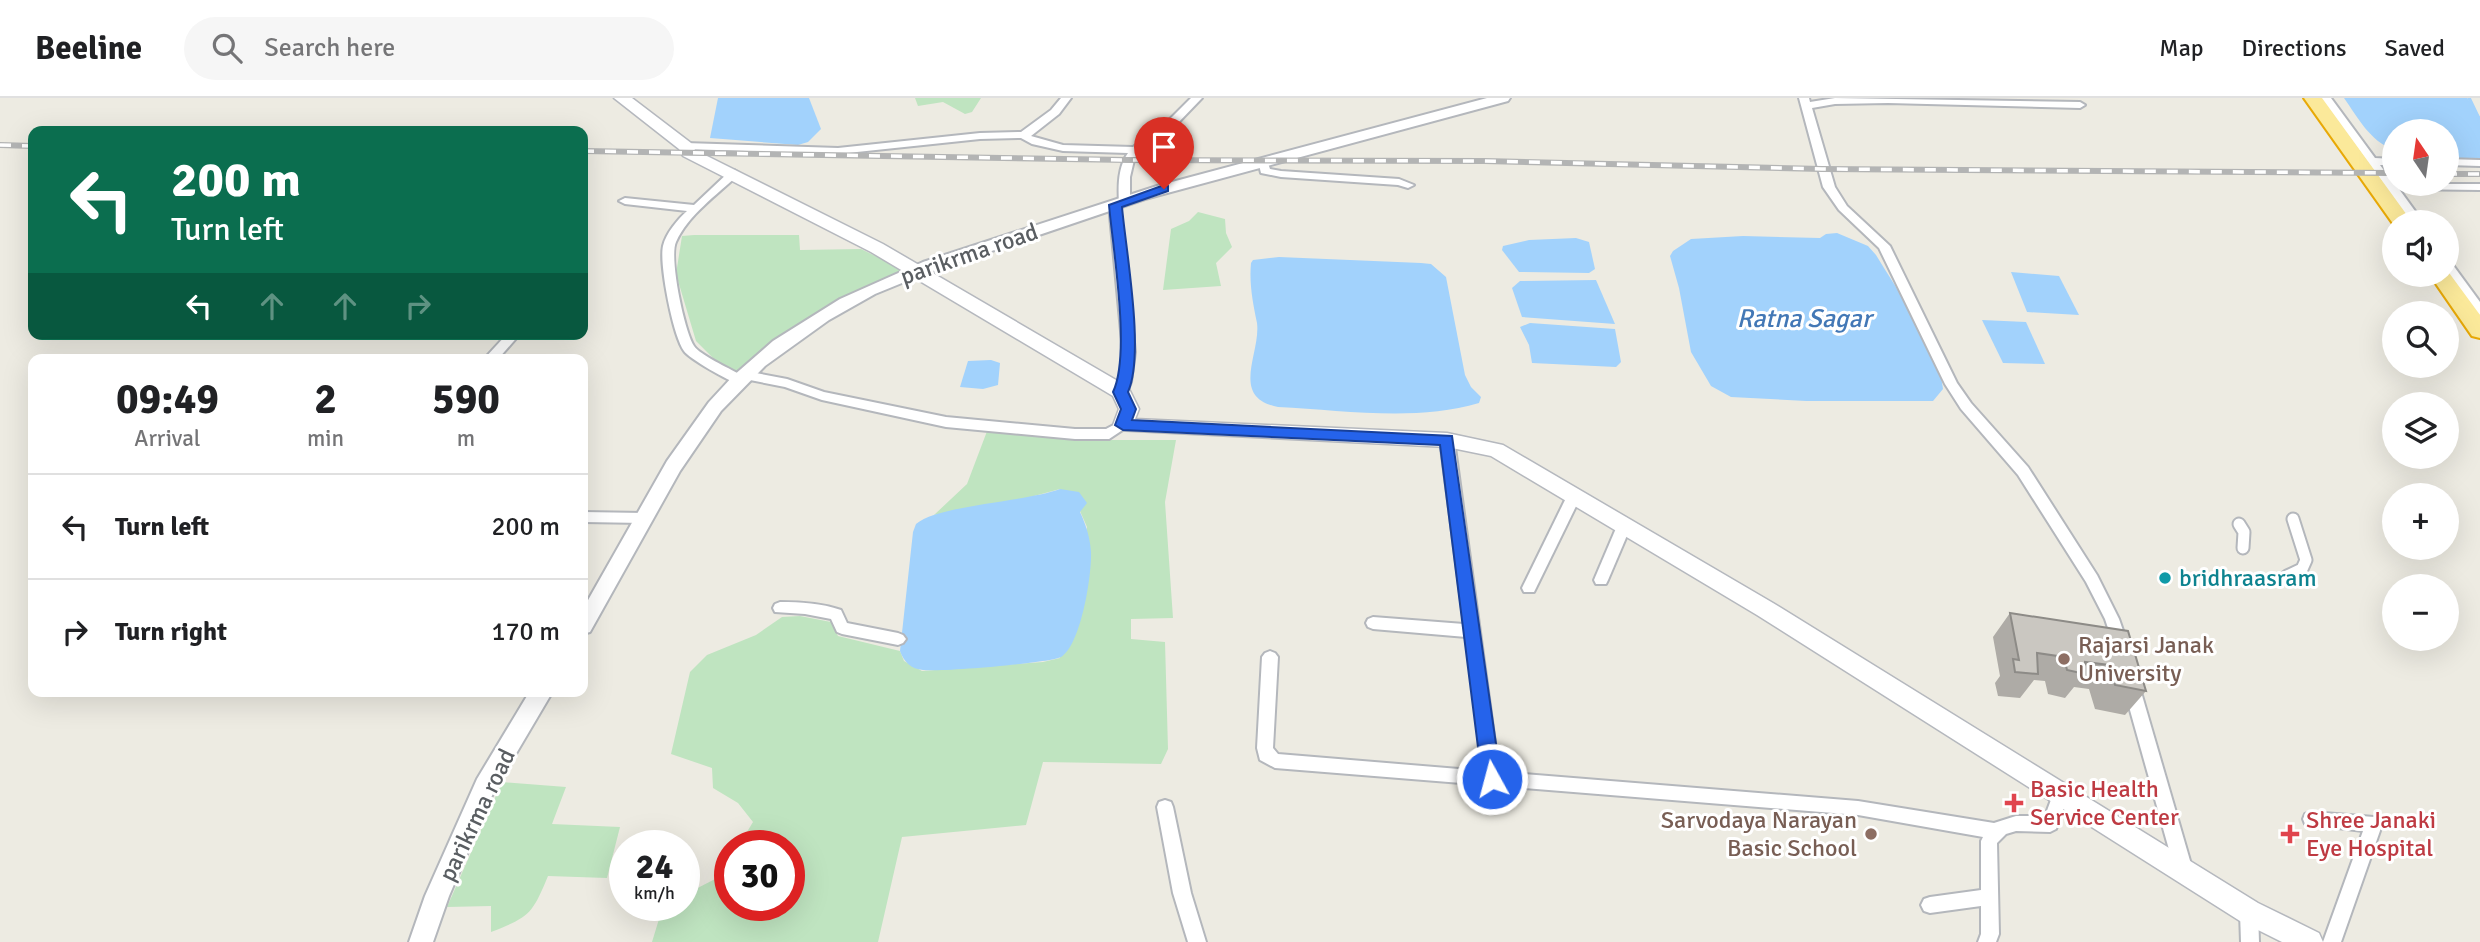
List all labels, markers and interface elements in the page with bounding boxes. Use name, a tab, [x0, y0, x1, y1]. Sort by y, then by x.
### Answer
search box	[184, 17, 674, 80]
text: Beeline	[35, 28, 142, 69]
icon: search	[208, 29, 246, 67]
text: Search here	[264, 32, 395, 64]
text: Map	[2159, 33, 2204, 63]
text: Directions	[2242, 33, 2347, 63]
text: Saved	[2385, 33, 2445, 63]
pin	[1134, 117, 1194, 189]
north arrow	[2382, 119, 2459, 196]
map controls	[2382, 119, 2459, 651]
icon: arrive	[1145, 128, 1183, 166]
text: 200 m	[171, 150, 301, 210]
icon: left	[56, 154, 147, 245]
text: Turn left	[171, 210, 284, 249]
button: sound	[2382, 210, 2459, 287]
street label: parikrma road	[896, 216, 1042, 292]
icon: left	[180, 287, 218, 325]
icon: ahead	[253, 287, 291, 325]
icon: ahead	[326, 287, 364, 325]
icon: right	[399, 287, 437, 325]
button: search	[2382, 301, 2459, 378]
water label: Ratna Sagar	[1737, 303, 1875, 335]
text: 09:49	[116, 374, 219, 425]
text: 2	[314, 374, 337, 425]
text: 590	[432, 374, 500, 425]
button: layers	[2382, 392, 2459, 469]
text: Arrival	[134, 424, 201, 453]
text: min	[307, 424, 344, 453]
text: m	[457, 424, 475, 453]
button: +	[2382, 483, 2459, 560]
icon: left	[56, 508, 94, 546]
text: Turn left	[115, 511, 209, 543]
text: 200 m	[491, 511, 560, 543]
place label: bridhraasram	[2179, 563, 2317, 593]
marker: bridhraasram	[2157, 570, 2173, 586]
button: −	[2382, 574, 2459, 651]
icon: right	[56, 613, 94, 651]
text: Turn right	[115, 616, 227, 648]
text: 170 m	[491, 616, 560, 648]
place label: Rajarsi Janak University	[2078, 630, 2214, 688]
marker: Rajarsi Janak University	[2056, 651, 2072, 667]
position arrow	[1455, 742, 1529, 816]
street label: parikrma road	[432, 744, 522, 886]
place label: Basic Health Service Center	[2030, 774, 2179, 832]
marker: Basic Health Service Center	[2004, 793, 2024, 813]
place label: Sarvodaya Narayan Basic School	[1661, 805, 1857, 863]
place label: Shree Janaki Eye Hospital	[2306, 805, 2436, 863]
marker: Shree Janaki Eye Hospital	[2280, 824, 2300, 844]
marker: Sarvodaya Narayan Basic School	[1863, 826, 1879, 842]
speed limit sign: 30	[714, 830, 805, 921]
text: 24	[636, 845, 673, 888]
text: km/h	[634, 882, 675, 904]

